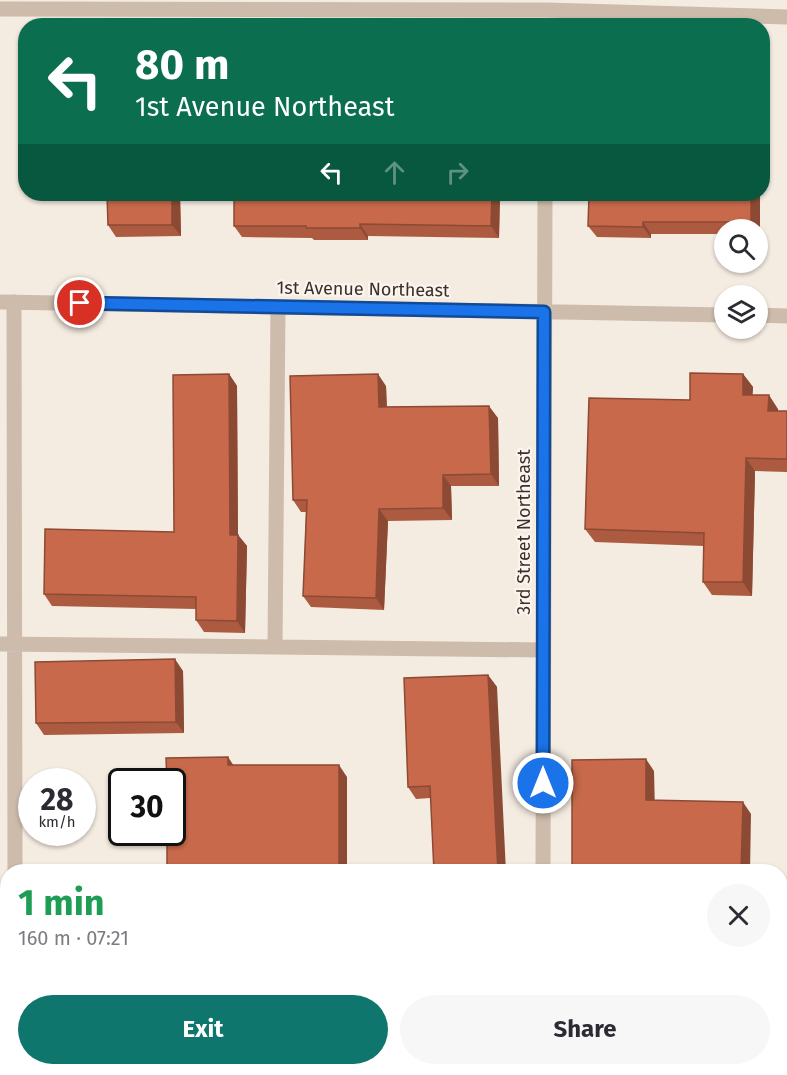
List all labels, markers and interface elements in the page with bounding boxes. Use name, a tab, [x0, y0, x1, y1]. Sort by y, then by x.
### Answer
text: 80 m	[135, 40, 229, 90]
icon: left	[36, 42, 114, 120]
text: 1st Avenue Northeast	[135, 91, 394, 123]
icon: left	[315, 156, 348, 189]
icon: ahead	[378, 156, 411, 189]
icon: right	[441, 156, 474, 189]
map controls	[714, 219, 768, 339]
button: search	[714, 219, 768, 273]
street label: 1st Avenue Northeast	[276, 276, 450, 302]
pin	[54, 277, 105, 328]
button: layers	[714, 285, 768, 339]
icon: arrive	[63, 286, 96, 319]
street label: 3rd Street Northeast	[513, 449, 535, 615]
position arrow	[511, 751, 575, 815]
speed limit sign: 30	[108, 768, 186, 846]
text: 28	[41, 782, 73, 818]
text: km/h	[38, 813, 76, 831]
text: 1 min	[18, 881, 105, 925]
button: close	[707, 884, 770, 947]
text: 160 m · 07:21	[18, 926, 129, 950]
button: Exit	[18, 995, 388, 1064]
button: Share	[400, 995, 770, 1064]

